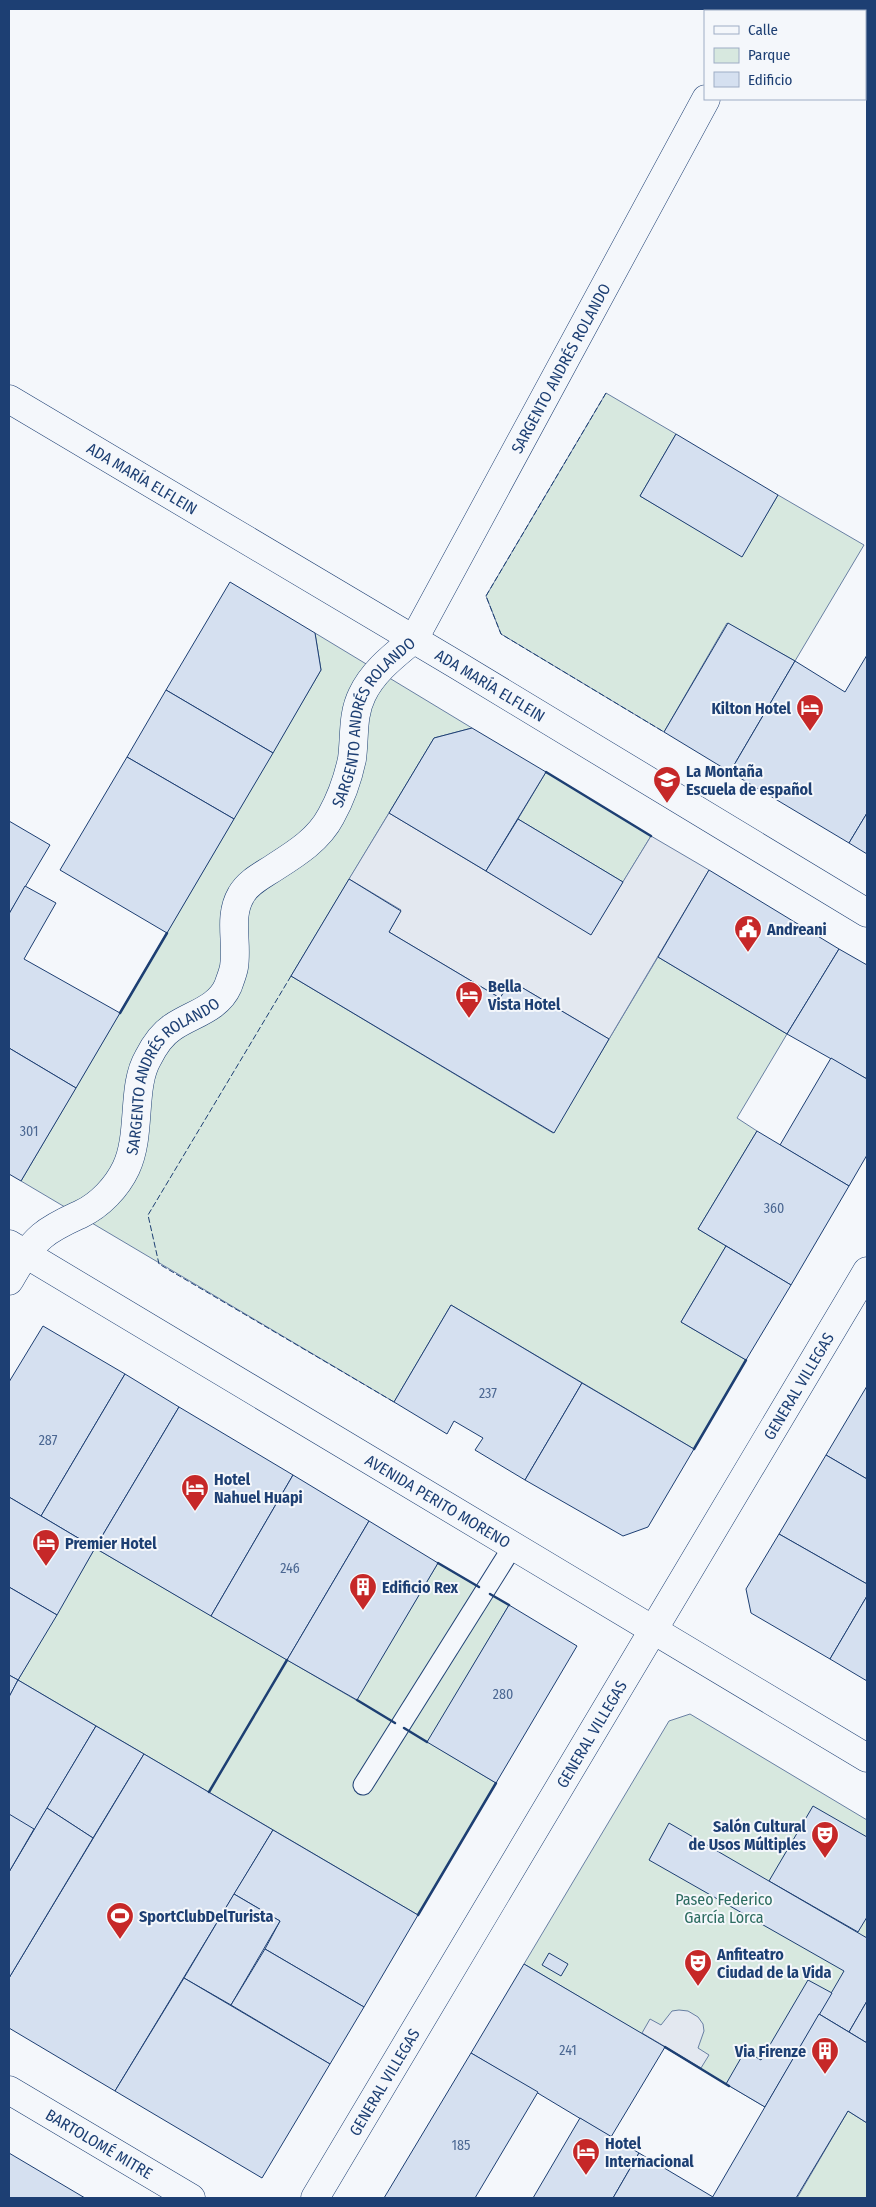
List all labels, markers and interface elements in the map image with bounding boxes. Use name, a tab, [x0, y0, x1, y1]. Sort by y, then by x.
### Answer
legend	[704, 10, 866, 100]
text: Calle	[748, 21, 778, 39]
text: Parque	[748, 46, 791, 64]
text: Edificio	[748, 71, 793, 89]
street label: SARGENTO ANDRÉS ROLANDO	[507, 280, 615, 457]
street label: ADA MARÍA ELFLEIN	[83, 439, 201, 519]
street label: SARGENTO ANDRÉS ROLANDO	[328, 633, 419, 810]
street label: ADA MARÍA ELFLEIN	[432, 645, 548, 726]
hotel icon: Kilton Hotel	[795, 693, 825, 732]
place label: Kilton Hotel	[712, 699, 792, 718]
place label: La Montaña Escuela de español	[686, 762, 813, 799]
school or university icon: La Montaña Escuela de español	[652, 765, 682, 804]
public building icon: Andreani	[733, 914, 763, 953]
place label: Andreani	[766, 920, 827, 939]
place label: Bella Vista Hotel	[487, 977, 561, 1014]
hotel icon: Bella Vista Hotel	[454, 980, 484, 1019]
street label: SARGENTO ANDRÉS ROLANDO	[122, 994, 223, 1157]
house number: 301	[20, 1123, 38, 1140]
house number: 360	[764, 1200, 784, 1217]
street label: GENERAL VILLEGAS	[760, 1329, 838, 1443]
house number: 237	[479, 1385, 497, 1402]
house number: 287	[39, 1432, 58, 1449]
street label: AVENIDA PERITO MORENO	[362, 1451, 514, 1552]
place label: Hotel Nahuel Huapi	[214, 1470, 303, 1507]
hotel icon: Hotel Nahuel Huapi	[180, 1473, 210, 1512]
hotel icon: Premier Hotel	[31, 1528, 61, 1567]
place label: Premier Hotel	[65, 1534, 157, 1553]
house number: 246	[280, 1560, 300, 1577]
building icon: Edificio Rex	[348, 1572, 378, 1611]
place label: Edificio Rex	[382, 1578, 459, 1597]
street label: GENERAL VILLEGAS	[553, 1677, 631, 1791]
house number: 280	[493, 1686, 513, 1703]
place label: Salón Cultural de Usos Múltiples	[689, 1817, 807, 1854]
theatre icon: Salón Cultural de Usos Múltiples	[810, 1820, 840, 1859]
park label: Paseo Federico García Lorca	[675, 1890, 773, 1927]
sports icon: SportClubDelTurista	[105, 1901, 135, 1940]
place label: SportClubDelTurista	[139, 1907, 274, 1926]
place label: Anfiteatro Ciudad de la Vida	[716, 1945, 832, 1982]
theatre icon: Anfiteatro Ciudad de la Vida	[683, 1948, 713, 1987]
street label: GENERAL VILLEGAS	[345, 2025, 424, 2139]
building icon: Via Firenze	[810, 2036, 840, 2075]
house number: 241	[559, 2042, 577, 2059]
place label: Via Firenze	[734, 2042, 806, 2061]
street label: BARTOLOMÉ MITRE	[42, 2105, 156, 2183]
place label: Hotel Internacional	[605, 2134, 694, 2171]
house number: 185	[452, 2137, 470, 2154]
hotel icon: Hotel Internacional	[571, 2137, 601, 2176]

